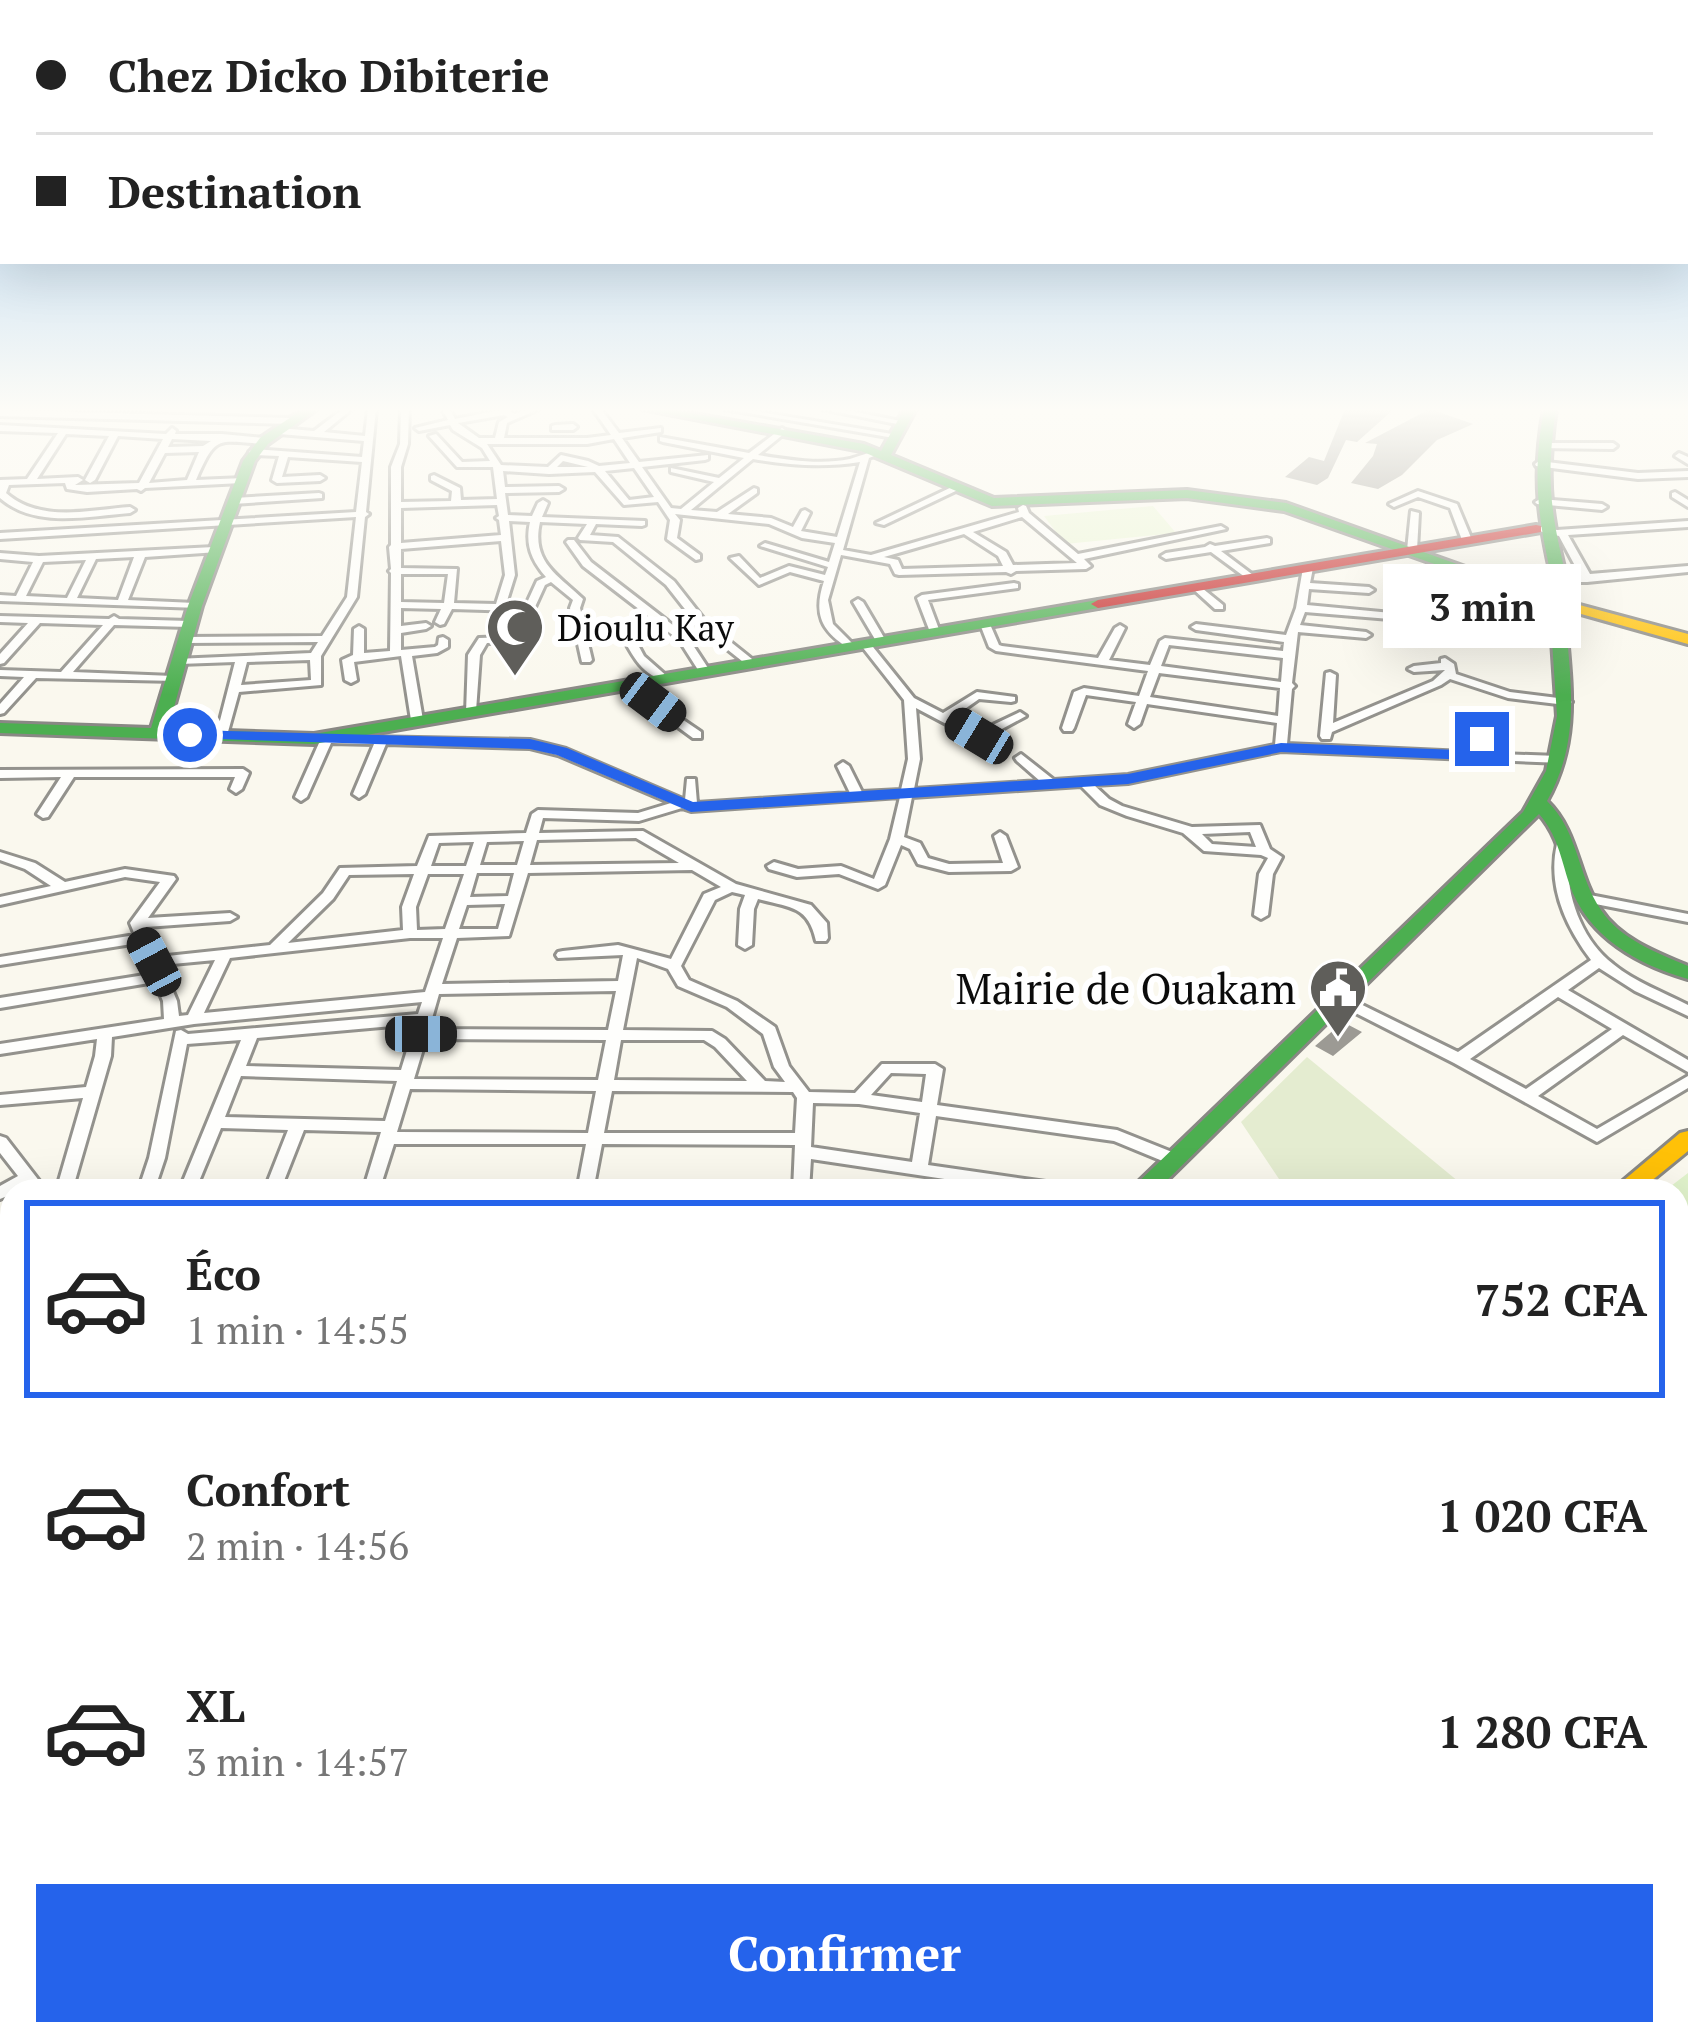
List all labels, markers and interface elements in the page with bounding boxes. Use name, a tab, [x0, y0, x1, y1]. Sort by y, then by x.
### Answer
text: Chez Dicko Dibiterie	[108, 45, 550, 105]
text: Destination	[108, 161, 361, 221]
callout: 3 min	[1383, 565, 1581, 649]
text: 3 min	[1429, 580, 1535, 632]
mosque icon: Dioulu Kay	[484, 596, 546, 678]
place label: Dioulu Kay	[557, 604, 735, 651]
car	[613, 666, 693, 738]
car	[939, 702, 1019, 770]
route start	[163, 708, 217, 762]
route end	[1455, 712, 1509, 766]
car	[121, 922, 187, 1002]
public building icon: Mairie de Ouakam	[1307, 957, 1369, 1039]
place label: Mairie de Ouakam	[955, 960, 1296, 1016]
car	[385, 1016, 457, 1052]
text: Éco	[186, 1243, 261, 1303]
icon: car	[42, 1245, 150, 1353]
text: 752 CFA	[1475, 1269, 1647, 1329]
text: 1 min · 14:55	[186, 1303, 409, 1355]
text: Confort	[186, 1459, 350, 1519]
icon: car	[42, 1461, 150, 1569]
text: 1 020 CFA	[1437, 1485, 1647, 1545]
text: 2 min · 14:56	[186, 1519, 409, 1571]
text: XL	[186, 1675, 245, 1735]
icon: car	[42, 1677, 150, 1785]
text: 1 280 CFA	[1437, 1701, 1647, 1761]
text: 3 min · 14:57	[186, 1735, 409, 1787]
button: Confirmer	[36, 1884, 1653, 2022]

